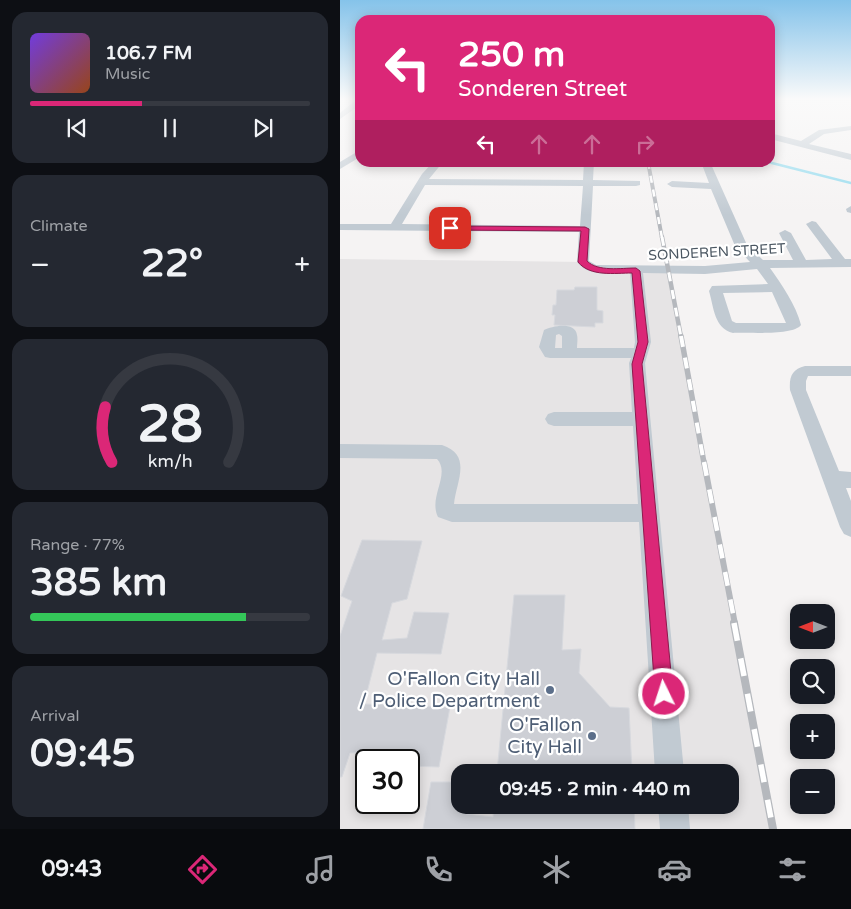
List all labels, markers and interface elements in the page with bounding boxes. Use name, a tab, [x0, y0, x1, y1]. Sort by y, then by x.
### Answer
text: 250 m	[458, 34, 565, 76]
icon: left	[375, 35, 440, 100]
text: 106.7 FM	[105, 42, 192, 64]
text: Music	[105, 64, 150, 84]
text: Sonderen Street	[458, 76, 627, 102]
icon: previous	[63, 114, 91, 142]
icon: pause	[156, 114, 184, 142]
icon: next	[249, 114, 277, 142]
icon: left	[472, 130, 500, 158]
icon: ahead	[525, 130, 553, 158]
icon: ahead	[578, 130, 606, 158]
icon: right	[631, 130, 659, 158]
pin	[429, 207, 471, 249]
icon: arrive	[436, 214, 464, 242]
text: Climate	[30, 216, 88, 236]
street label: SONDEREN STREET	[648, 240, 787, 264]
text: 22°	[141, 241, 203, 287]
text: −	[30, 248, 50, 282]
text: +	[294, 248, 310, 282]
text: 28	[137, 393, 203, 456]
text: km/h	[148, 451, 192, 472]
text: Range · 77%	[30, 535, 125, 555]
text: 385 km	[30, 560, 167, 606]
north arrow	[790, 604, 835, 649]
map controls	[790, 604, 835, 814]
button: search	[790, 659, 835, 704]
position arrow	[637, 667, 689, 719]
place label: O'Fallon City Hall / Police Department	[359, 668, 540, 712]
marker: O'Fallon City Hall / Police Department	[544, 684, 556, 696]
text: Arrival	[30, 706, 79, 726]
place label: O'Fallon City Hall	[507, 714, 582, 758]
button: +	[790, 714, 835, 759]
marker: O'Fallon City Hall	[586, 730, 598, 742]
text: 09:45	[30, 731, 135, 777]
speed limit sign: 30	[355, 749, 420, 814]
button: −	[790, 769, 835, 814]
text: 09:45 · 2 min · 440 m	[499, 778, 691, 800]
icon: directions	[185, 852, 220, 887]
icon: music	[303, 852, 338, 887]
icon: phone	[421, 852, 456, 887]
icon: climate	[539, 852, 574, 887]
icon: car	[657, 852, 692, 887]
icon: filters	[775, 852, 810, 887]
text: 09:43	[41, 856, 102, 882]

